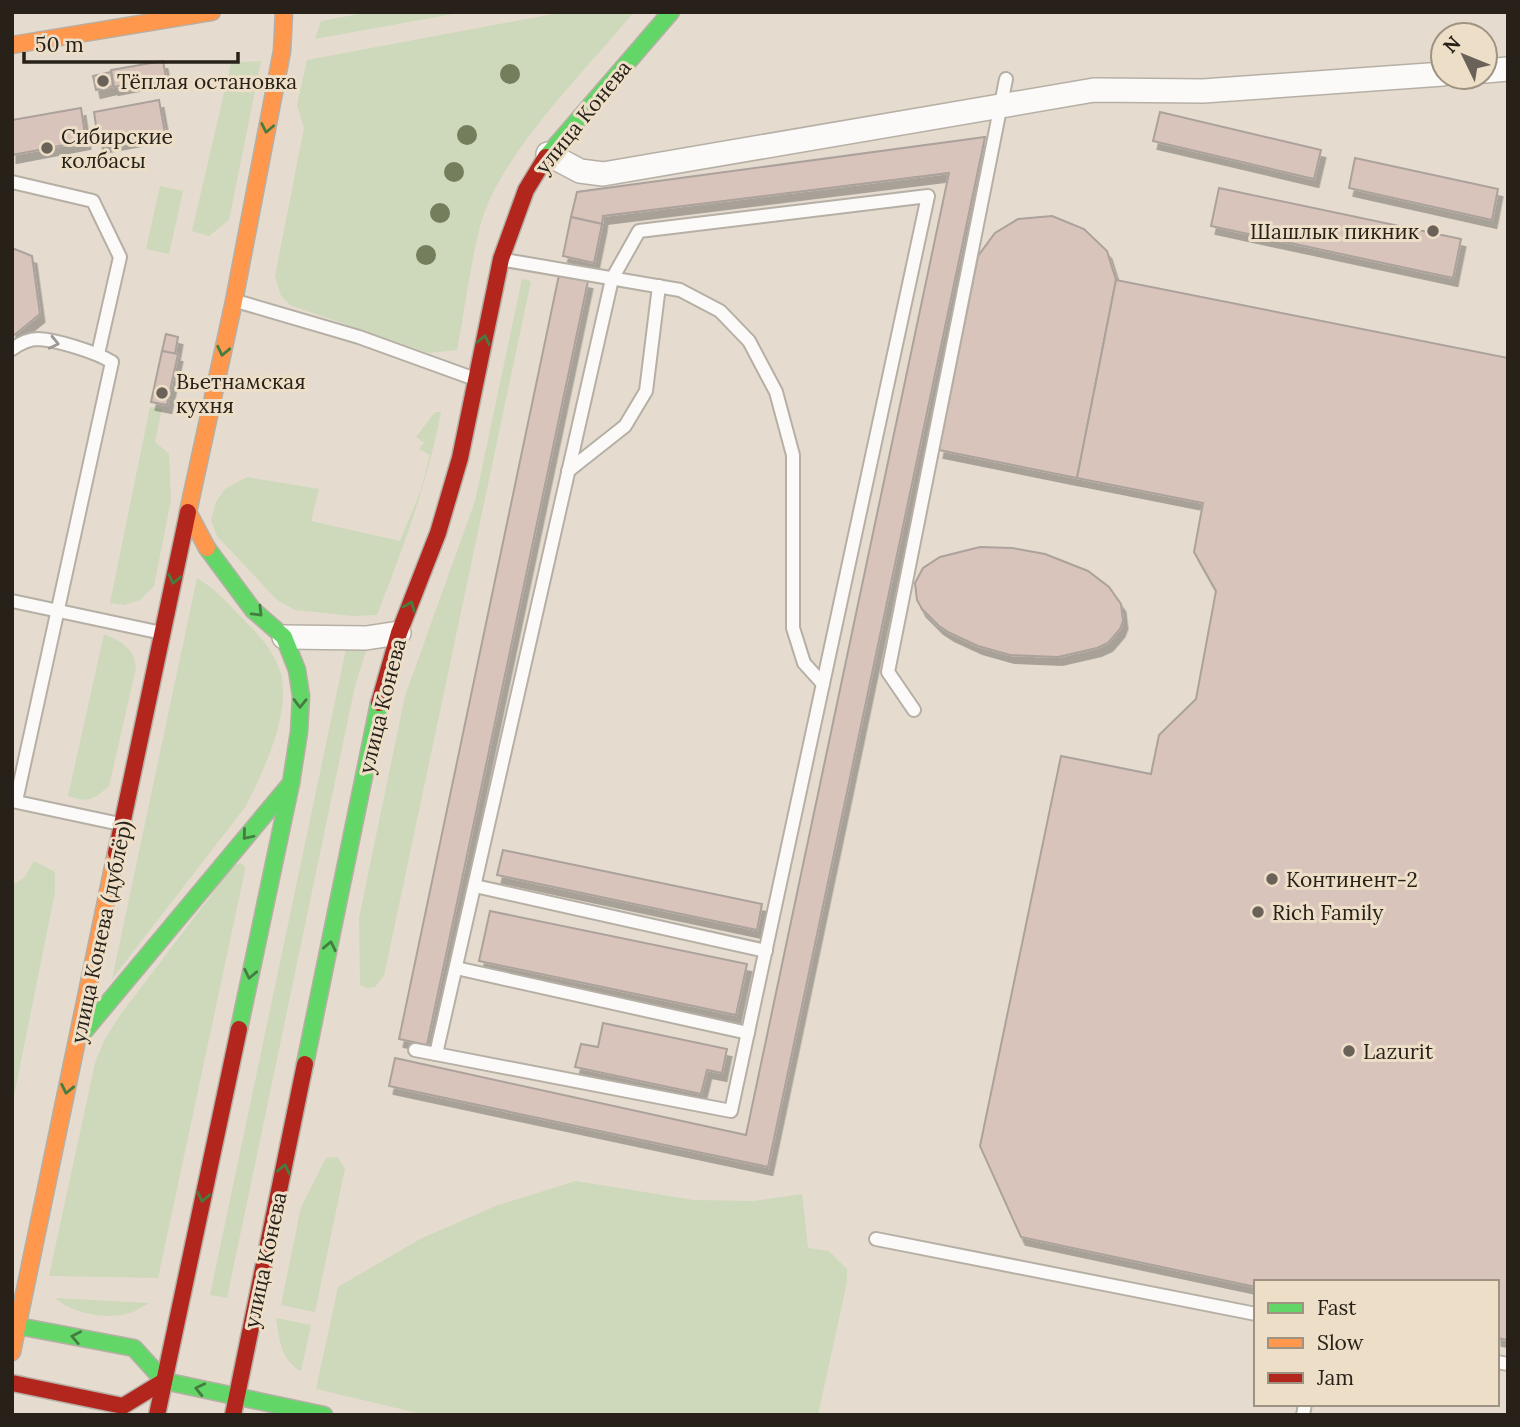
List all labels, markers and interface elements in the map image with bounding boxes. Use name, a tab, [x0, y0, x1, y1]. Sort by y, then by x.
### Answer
scale bar	[24, 21, 238, 65]
north arrow	[1429, 21, 1499, 91]
text: 50 m	[35, 31, 84, 58]
text: N	[1438, 31, 1466, 58]
street label: улица Конева	[529, 55, 637, 179]
place label: Тёплая остановка	[117, 68, 297, 95]
marker: Тёплая остановка	[95, 73, 111, 89]
one-way arrow	[260, 122, 275, 134]
place label: Сибирские колбасы	[61, 123, 173, 174]
marker: Сибирские колбасы	[39, 140, 55, 156]
place label: Шашлык пикник	[1250, 218, 1420, 245]
marker: Шашлык пикник	[1425, 223, 1441, 239]
one-way arrow	[475, 334, 490, 346]
one-way arrow	[48, 335, 60, 349]
one-way arrow	[216, 345, 231, 357]
place label: Вьетнамская кухня	[176, 368, 306, 419]
marker: Вьетнамская кухня	[154, 385, 170, 401]
one-way arrow	[168, 573, 183, 585]
one-way arrow	[401, 600, 415, 612]
one-way arrow	[249, 604, 262, 617]
street label: улица Конева	[352, 635, 412, 776]
one-way arrow	[292, 698, 308, 709]
street label: улица Конева (дублёр)	[64, 818, 138, 1046]
one-way arrow	[243, 827, 255, 840]
place label: Континент-2	[1286, 866, 1418, 893]
marker: Континент-2	[1264, 871, 1280, 887]
place label: Rich Family	[1272, 899, 1383, 926]
marker: Rich Family	[1250, 904, 1266, 920]
one-way arrow	[321, 940, 336, 952]
one-way arrow	[243, 968, 258, 980]
place label: Lazurit	[1363, 1038, 1434, 1065]
marker: Lazurit	[1341, 1043, 1357, 1059]
one-way arrow	[61, 1083, 75, 1095]
one-way arrow	[276, 1163, 291, 1175]
street label: улица Конева	[237, 1189, 293, 1331]
one-way arrow	[196, 1191, 211, 1203]
legend	[1254, 1280, 1499, 1406]
text: Fast	[1317, 1294, 1357, 1321]
text: Slow	[1317, 1329, 1364, 1356]
one-way arrow	[70, 1330, 82, 1345]
text: Jam	[1316, 1364, 1354, 1391]
one-way arrow	[195, 1383, 207, 1397]

